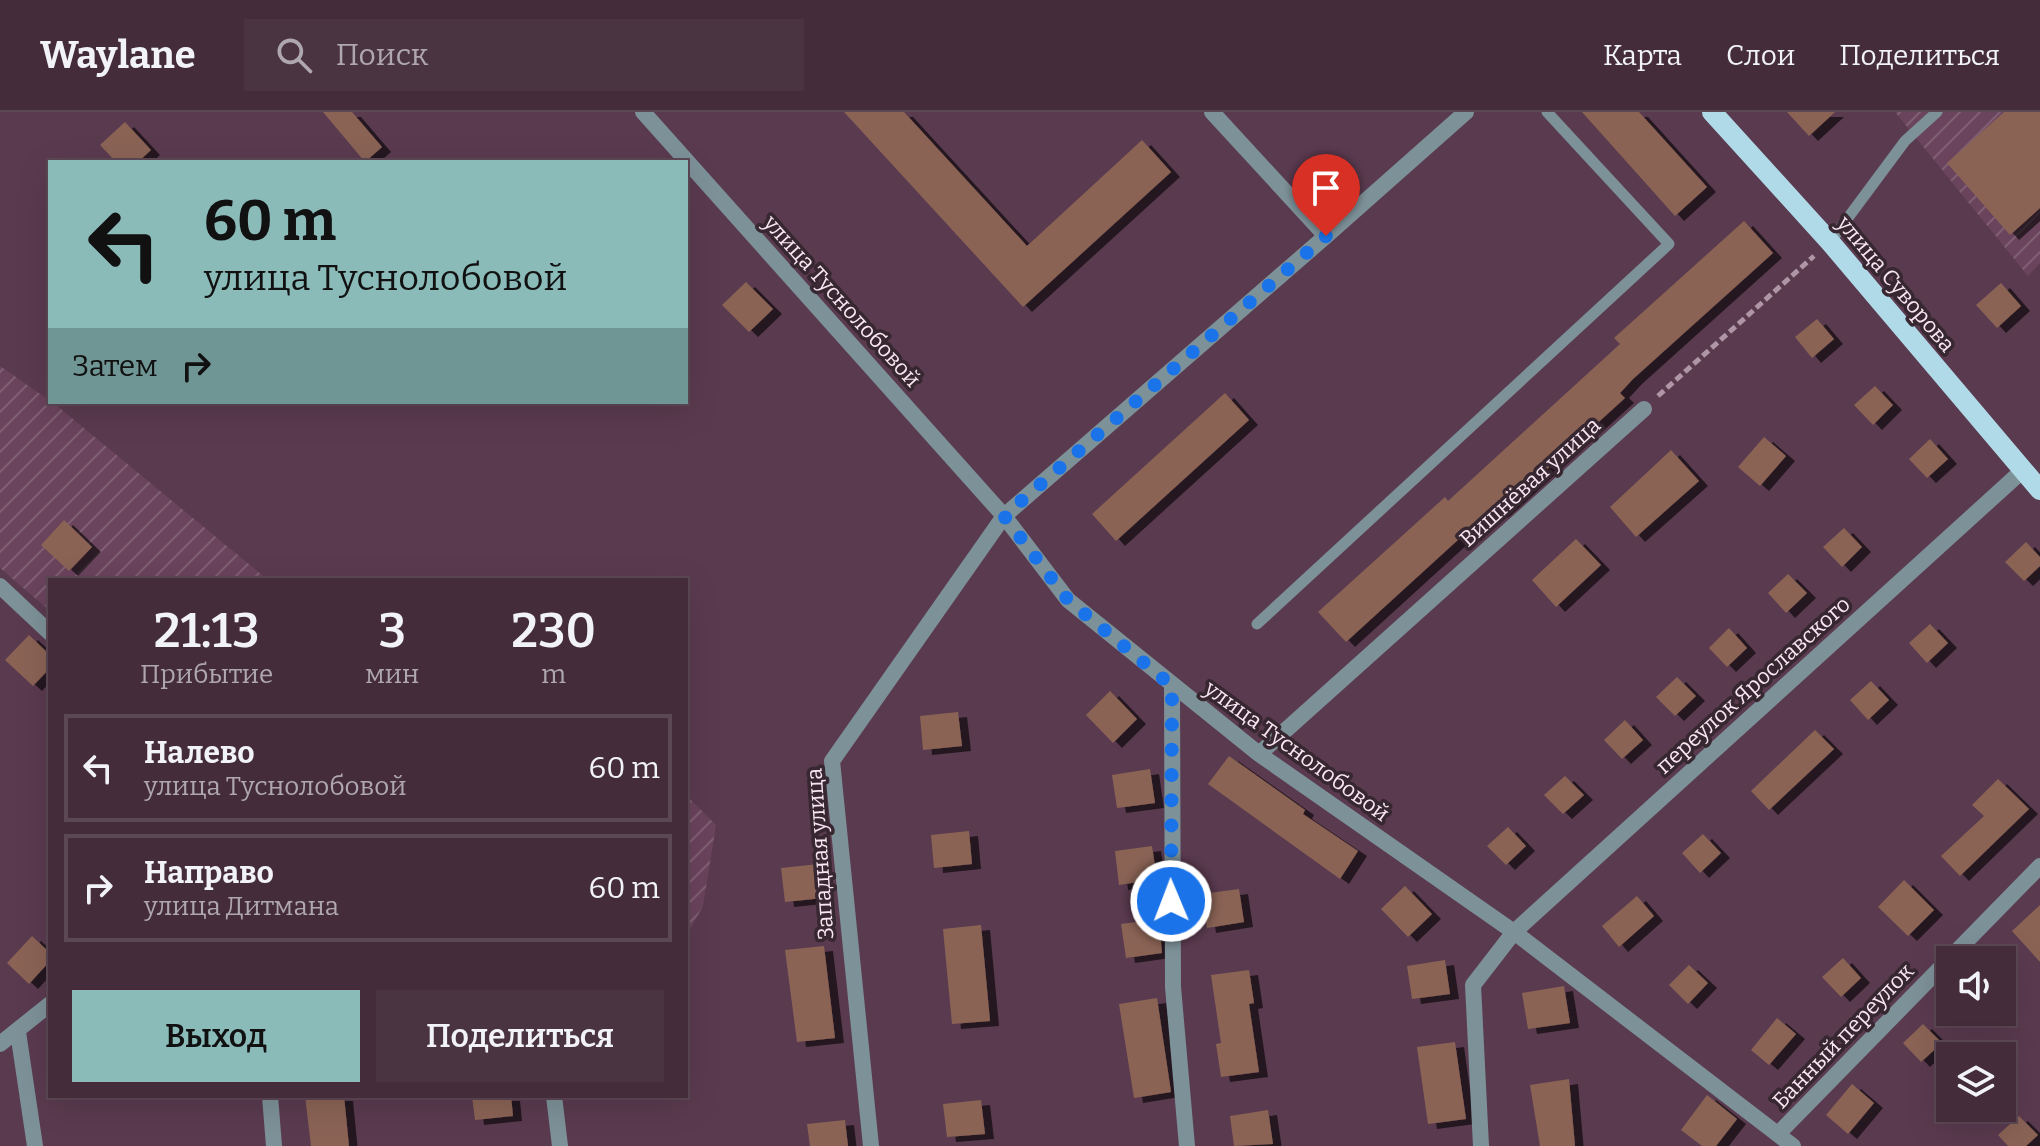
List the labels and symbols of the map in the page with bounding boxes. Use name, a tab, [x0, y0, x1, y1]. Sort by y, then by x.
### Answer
pin	[1292, 154, 1360, 236]
street label: улица Туснолобовой	[757, 209, 926, 393]
street label: улица Суворова	[1830, 210, 1961, 358]
street label: Вишнёвая улица	[1454, 412, 1606, 552]
street label: переулок Ярославского	[1650, 591, 1856, 779]
street label: улица Туснолобовой	[1198, 674, 1395, 827]
street label: Западная улица	[801, 767, 839, 941]
position arrow	[1129, 859, 1213, 943]
street label: Банный переулок	[1767, 958, 1919, 1114]

